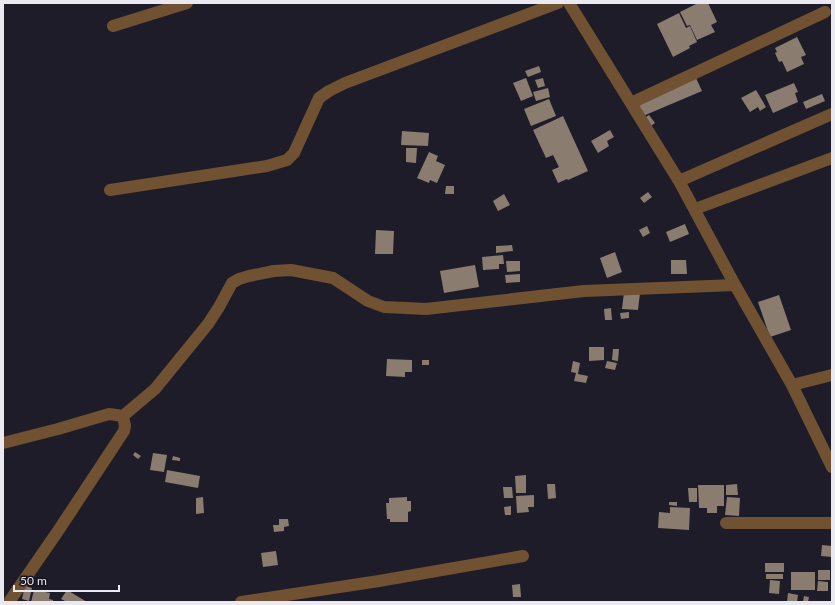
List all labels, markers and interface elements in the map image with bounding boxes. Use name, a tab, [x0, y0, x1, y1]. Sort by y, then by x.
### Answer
scale bar	[14, 567, 119, 593]
text: 50 m	[20, 573, 47, 588]

